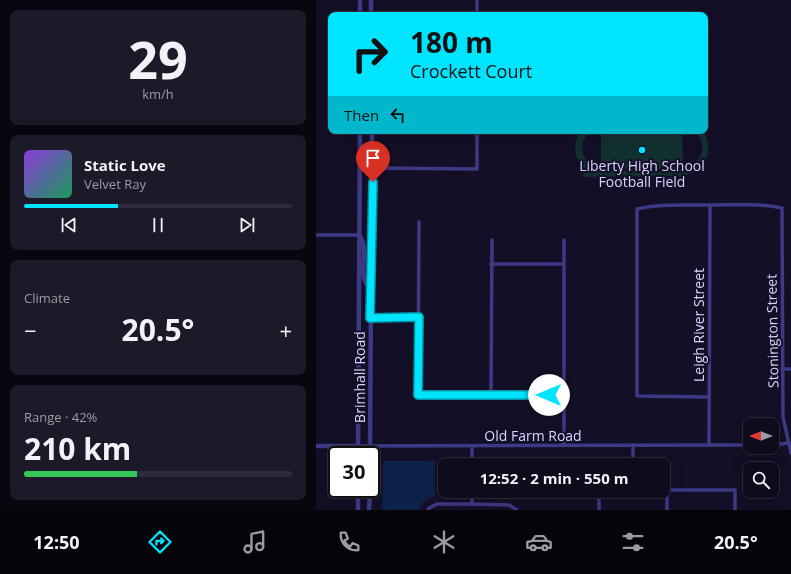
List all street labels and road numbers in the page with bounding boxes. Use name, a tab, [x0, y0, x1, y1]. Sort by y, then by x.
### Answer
street label: Leigh River Street	[689, 268, 708, 382]
street label: Stonington Street	[762, 274, 782, 388]
street label: Brimhall Road	[350, 331, 369, 423]
street label: Old Farm Road	[484, 426, 582, 445]

